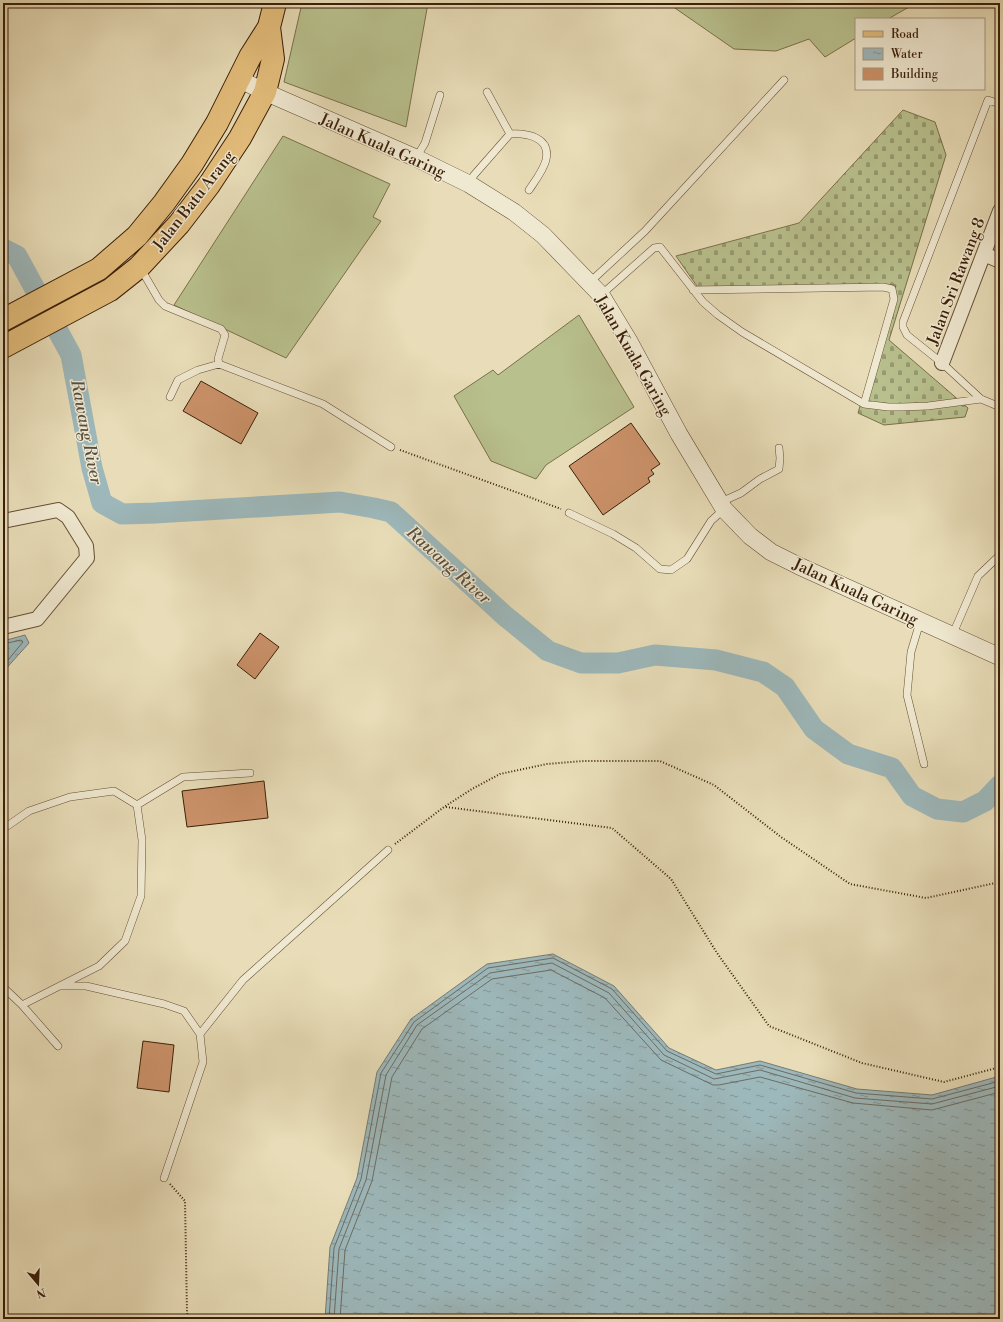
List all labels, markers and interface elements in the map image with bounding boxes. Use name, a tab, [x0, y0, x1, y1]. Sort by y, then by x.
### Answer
legend	[855, 18, 985, 90]
text: Road	[891, 27, 919, 42]
text: Water	[890, 47, 923, 62]
text: Building	[890, 67, 939, 82]
street label: Jalan Kuala Garing	[315, 109, 449, 183]
street label: Jalan Batu Arang	[148, 146, 240, 256]
street label: Jalan Sri Rawang 8	[922, 215, 990, 349]
street label: Jalan Kuala Garing	[590, 291, 676, 420]
water label: Rawang River	[65, 377, 107, 487]
water label: Rawang River	[401, 521, 496, 610]
street label: Jalan Kuala Garing	[789, 554, 922, 630]
north arrow	[18, 1264, 58, 1304]
text: N	[34, 1284, 47, 1301]

